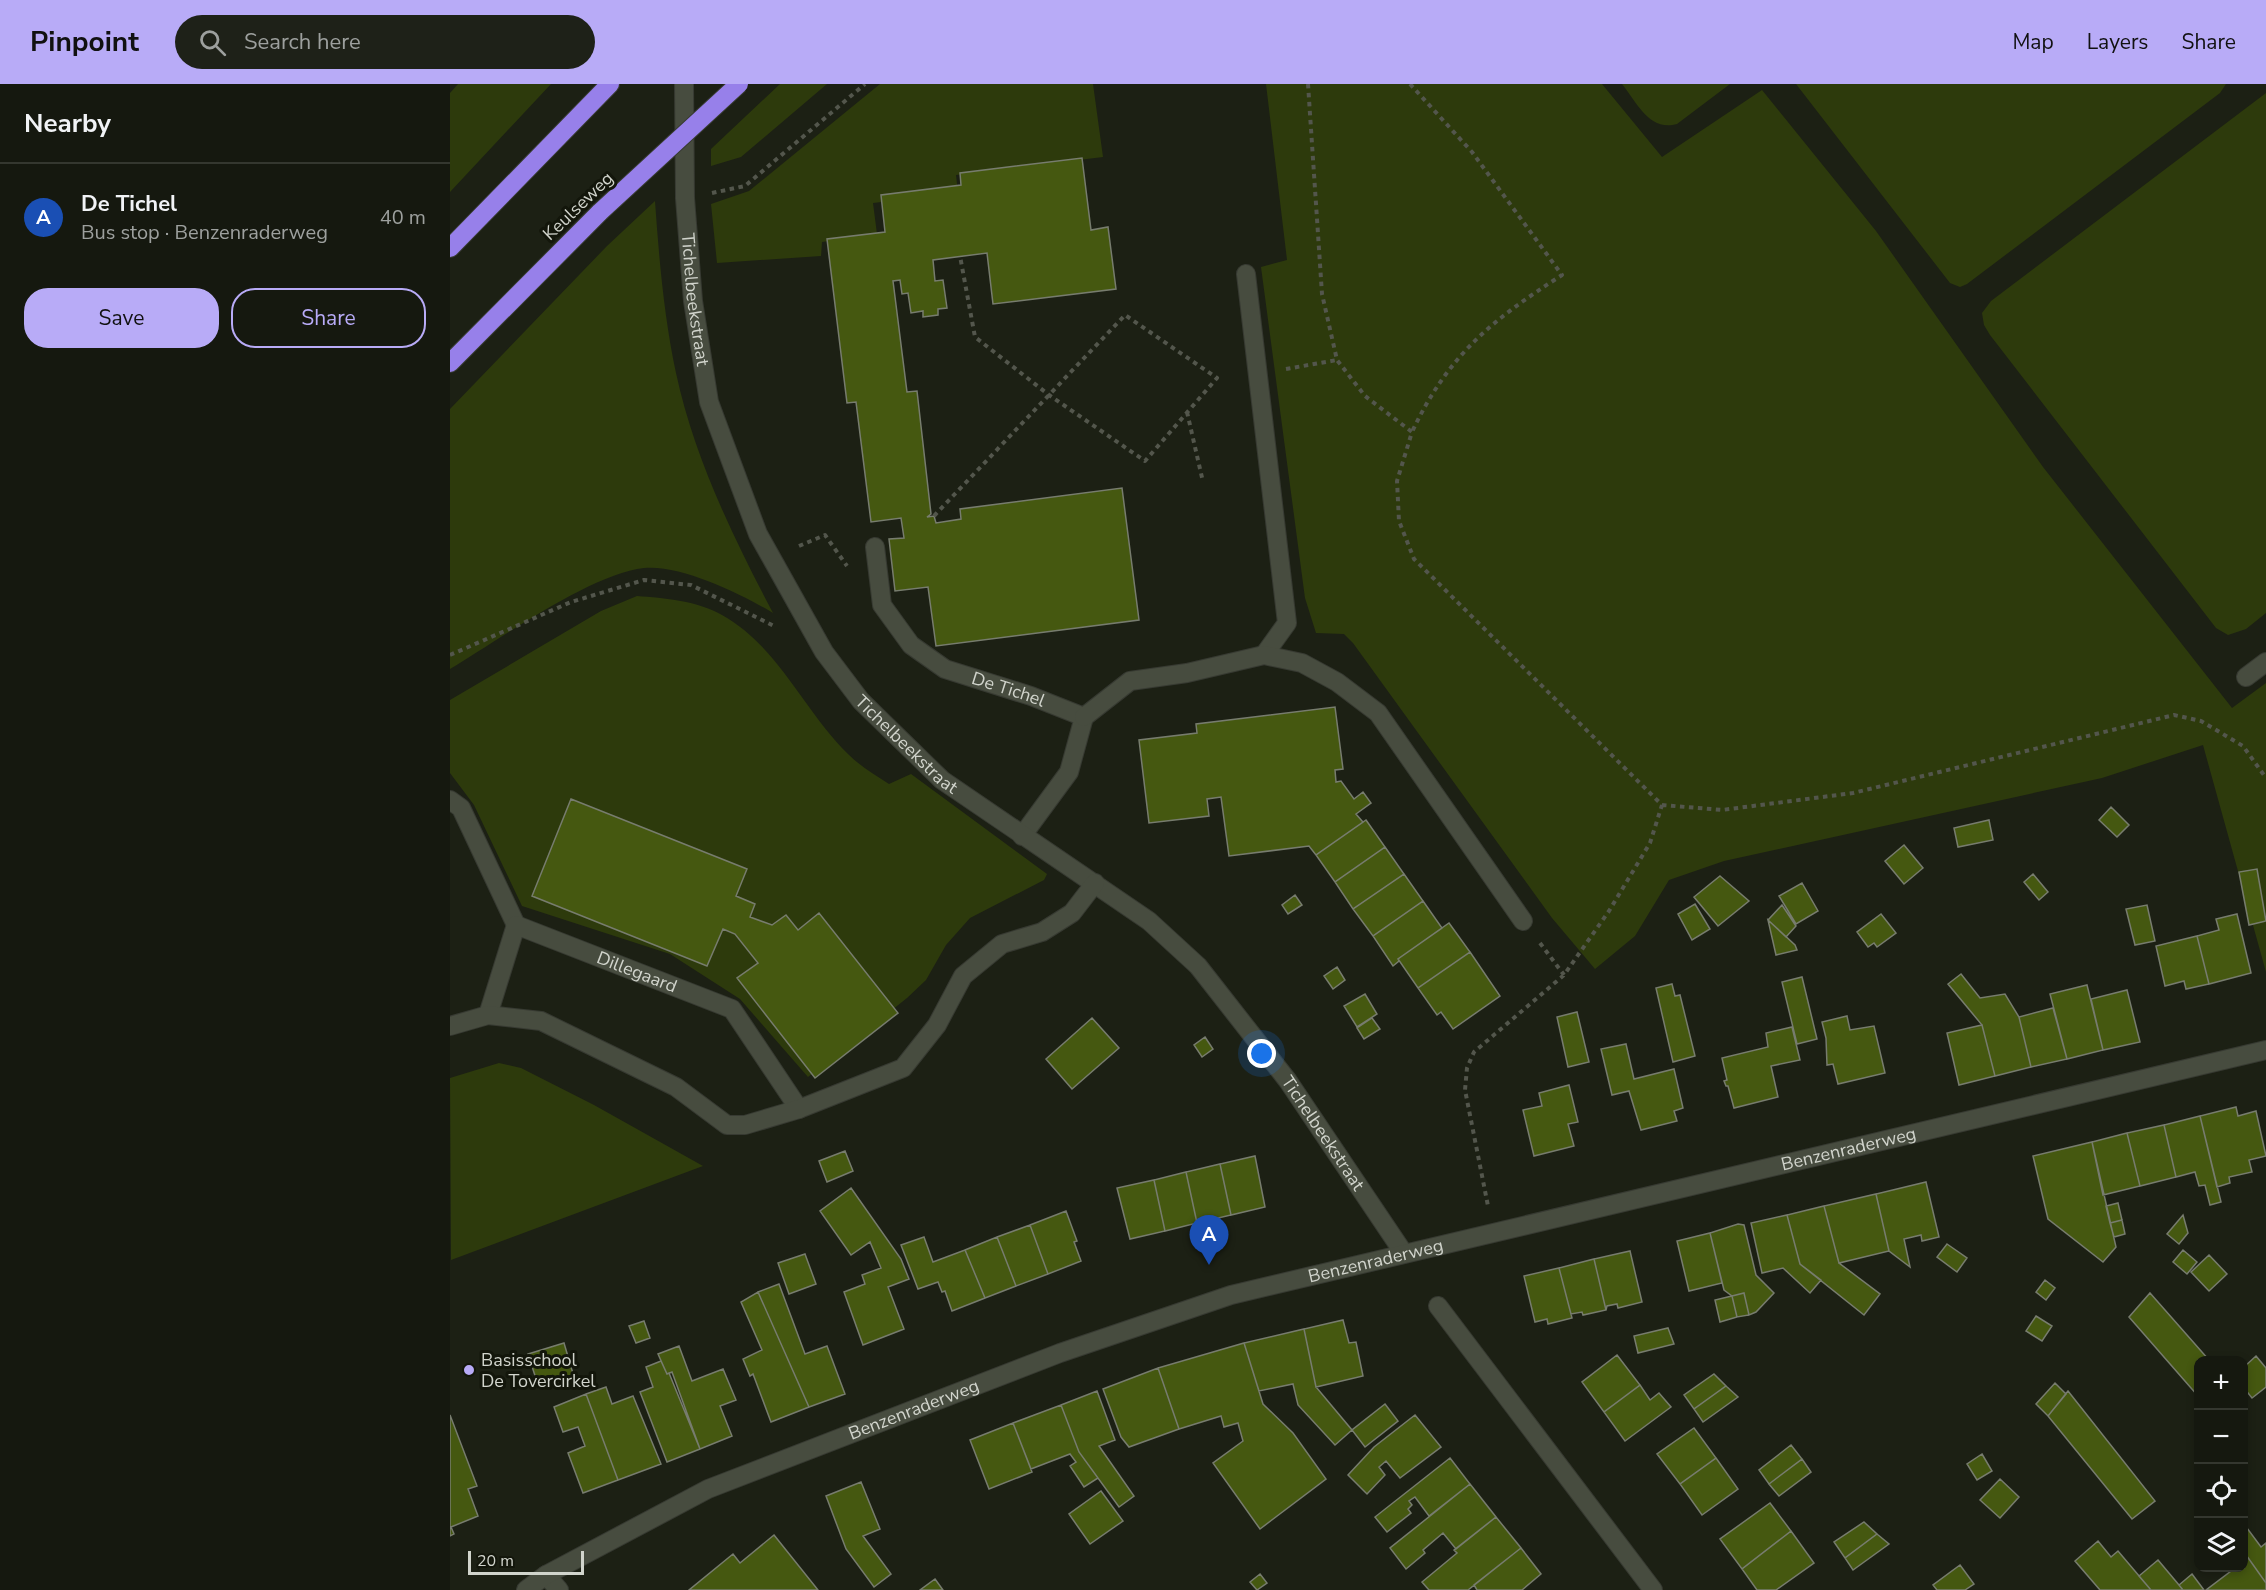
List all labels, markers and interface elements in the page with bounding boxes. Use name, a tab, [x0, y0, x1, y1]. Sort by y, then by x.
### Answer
search box	[175, 15, 595, 69]
text: Pinpoint	[30, 23, 139, 61]
icon: search	[196, 26, 229, 59]
text: Search here	[244, 27, 361, 57]
text: Map	[2012, 28, 2054, 56]
text: Layers	[2087, 28, 2148, 56]
text: Share	[2181, 28, 2236, 56]
text: Nearby	[24, 106, 111, 141]
street label: Keulseweg	[538, 166, 618, 246]
text: De Tichel	[81, 189, 177, 219]
text: A	[36, 204, 51, 231]
text: 40 m	[380, 204, 426, 231]
text: Bus stop · Benzenraderweg	[81, 219, 328, 246]
street label: Tichelbeekstraat	[676, 232, 715, 368]
button: Save	[24, 288, 219, 348]
button: Share	[231, 288, 426, 348]
street label: De Tichel	[969, 666, 1049, 713]
street label: Tichelbeekstraat	[850, 690, 963, 800]
street label: Dillegaard	[593, 946, 681, 998]
your location	[1247, 1039, 1276, 1068]
street label: Tichelbeekstraat	[1276, 1071, 1371, 1196]
street label: Benzenraderweg	[1779, 1121, 1919, 1176]
pin: A	[1190, 1216, 1228, 1265]
street label: Benzenraderweg	[1306, 1233, 1446, 1288]
place label: Basisschool De Tovercirkel	[481, 1348, 596, 1393]
map controls	[2194, 1356, 2248, 1572]
button: +	[2194, 1356, 2248, 1410]
marker: Basisschool De Tovercirkel	[462, 1363, 476, 1377]
street label: Benzenraderweg	[845, 1373, 982, 1446]
button: −	[2194, 1410, 2248, 1464]
button: locate	[2194, 1464, 2248, 1518]
button: layers	[2194, 1518, 2248, 1572]
scale bar	[468, 1548, 584, 1576]
text: 20 m	[477, 1550, 514, 1572]

